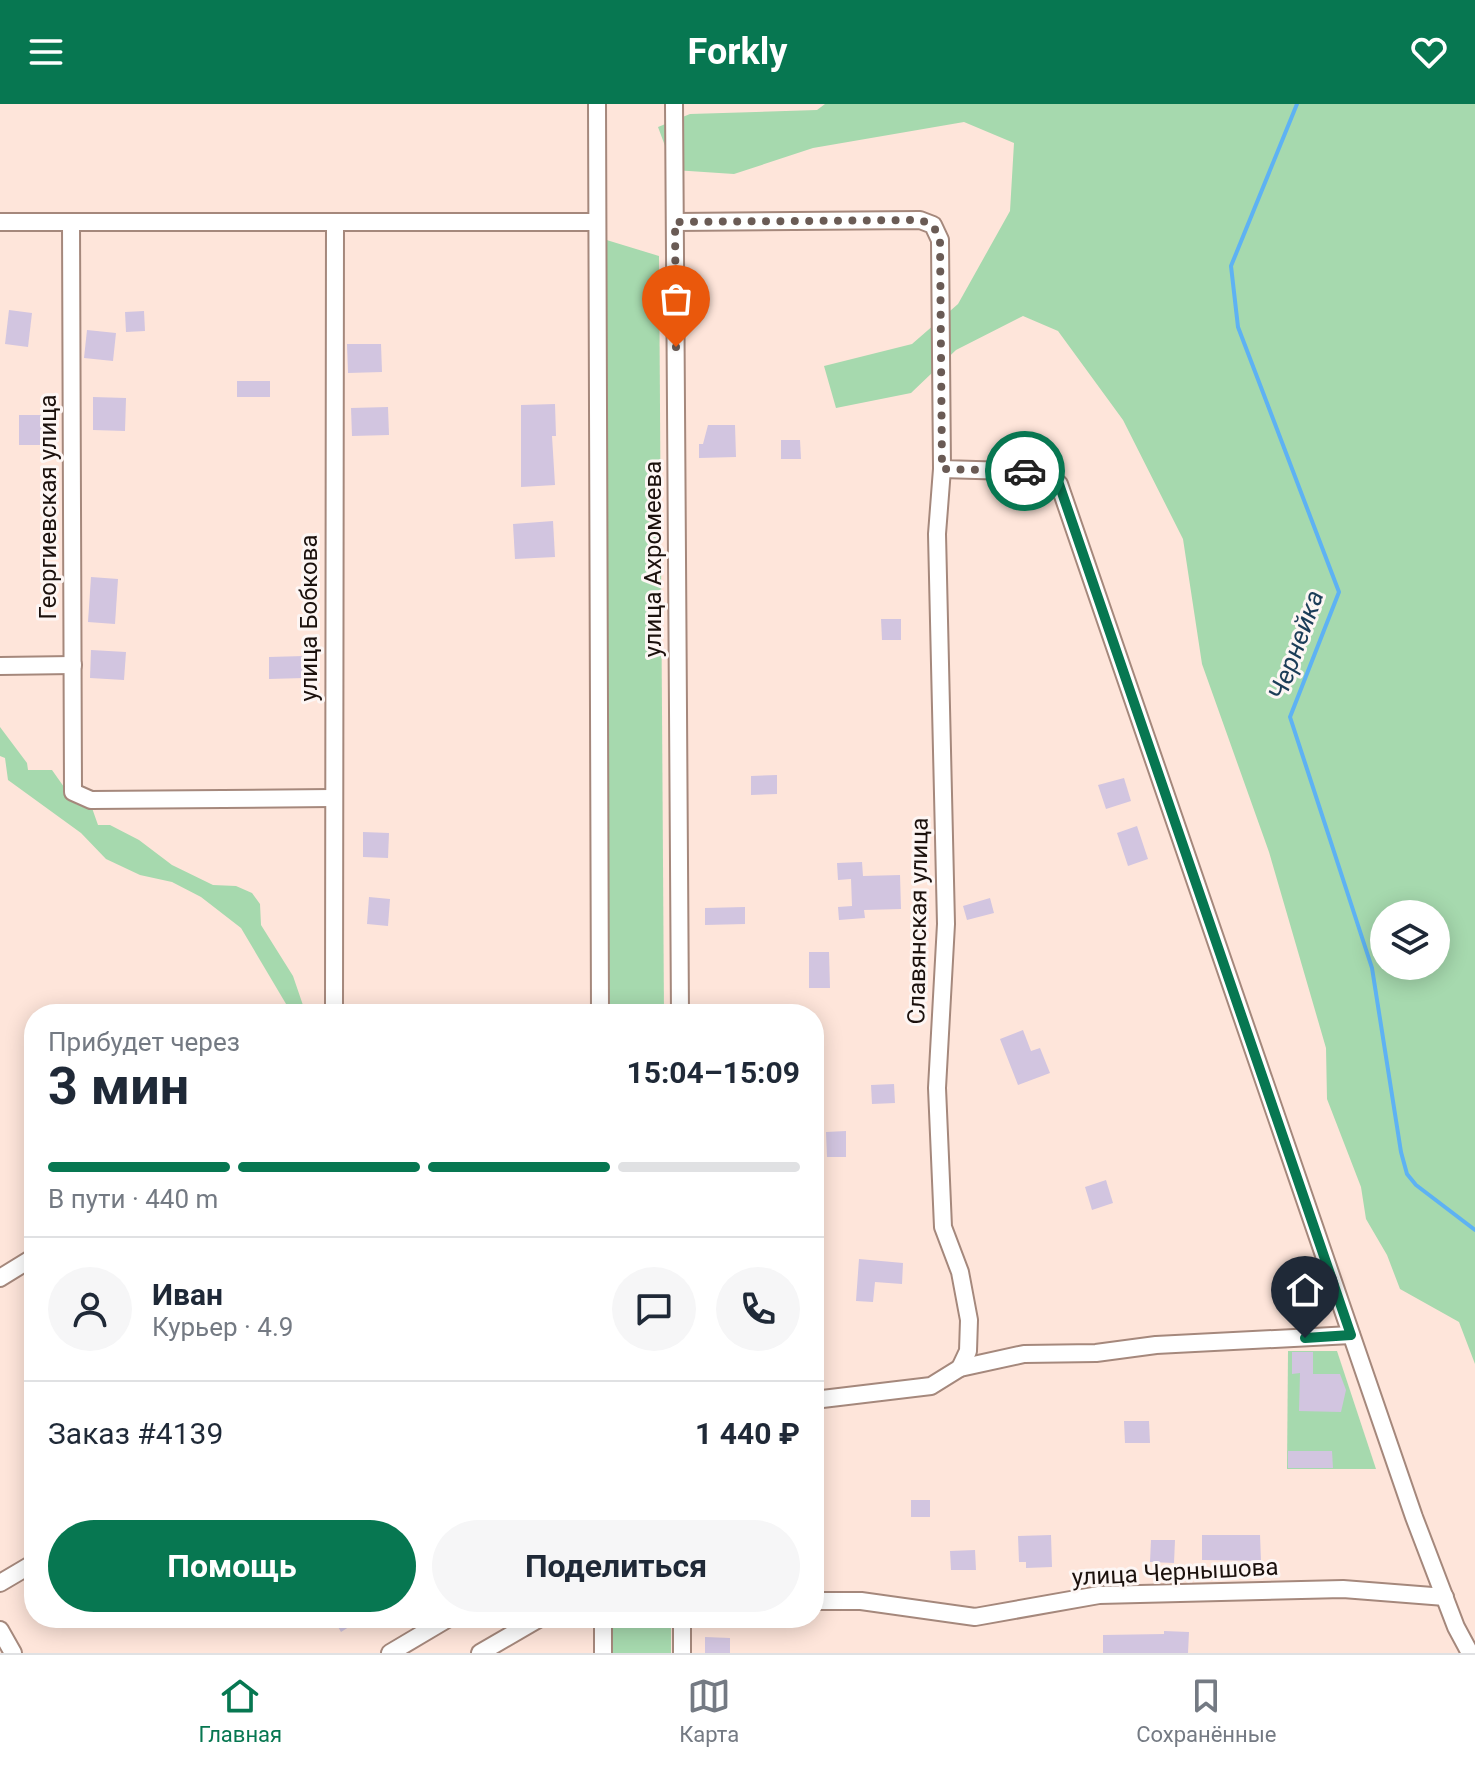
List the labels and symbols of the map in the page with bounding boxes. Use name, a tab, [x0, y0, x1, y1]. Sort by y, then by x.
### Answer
pin	[642, 265, 710, 347]
street label: Георгиевская улица	[34, 394, 62, 620]
courier	[985, 431, 1065, 511]
street label: улица Ахромеева	[639, 461, 667, 657]
street label: улица Бобкова	[295, 535, 323, 701]
water label: Чернейка	[1262, 586, 1330, 704]
street label: Славянская улица	[902, 817, 934, 1025]
pin	[1271, 1256, 1339, 1338]
street label: улица Чернышова	[1071, 1553, 1279, 1591]

